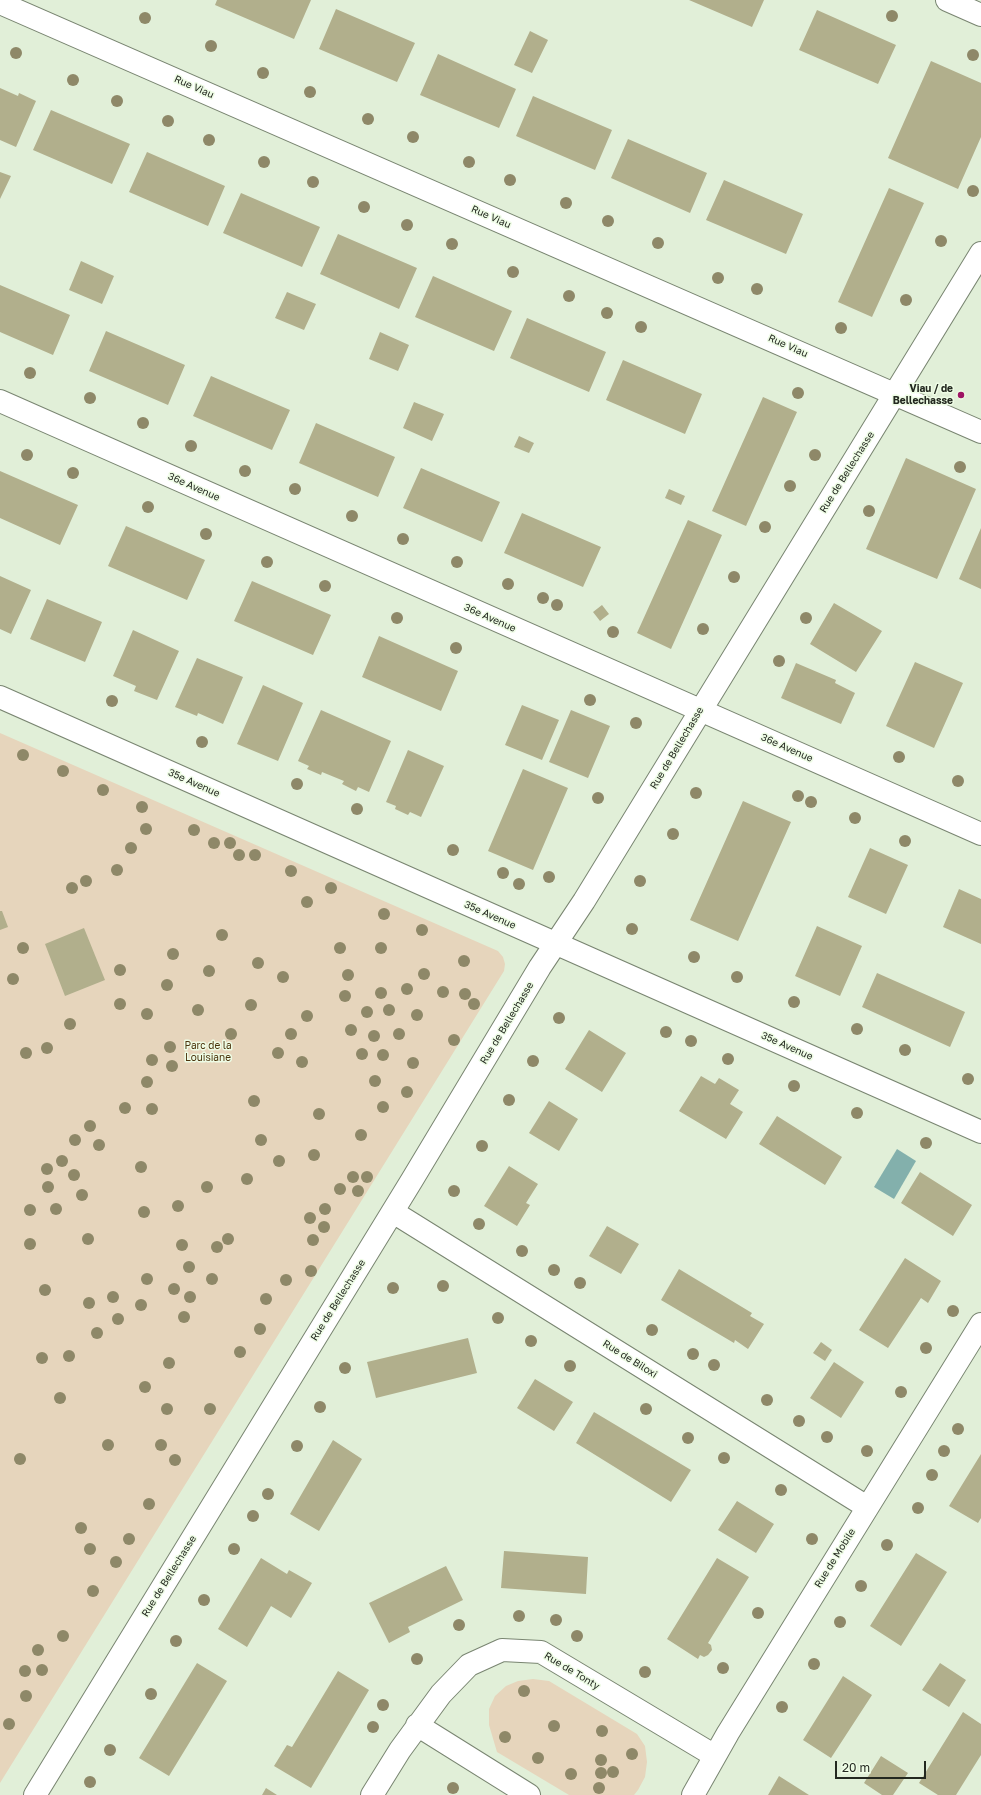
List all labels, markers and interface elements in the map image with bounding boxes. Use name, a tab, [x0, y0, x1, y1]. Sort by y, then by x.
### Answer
street label: Rue Viau	[172, 73, 216, 101]
street label: Rue Viau	[469, 203, 513, 231]
street label: Rue Viau	[766, 332, 810, 360]
place label: Viau / de Bellechasse	[893, 383, 953, 406]
marker: Viau / de Bellechasse	[956, 390, 966, 400]
street label: Rue de Bellechasse	[817, 429, 877, 515]
street label: 36e Avenue	[166, 470, 222, 504]
street label: 36e Avenue	[462, 601, 518, 635]
street label: Rue de Bellechasse	[648, 705, 706, 791]
street label: 36e Avenue	[759, 731, 815, 765]
street label: 35e Avenue	[166, 766, 222, 800]
street label: 35e Avenue	[462, 898, 518, 932]
street label: Rue de Bellechasse	[478, 980, 536, 1066]
street label: 35e Avenue	[759, 1029, 815, 1063]
park label: Parc de la Louisiane	[184, 1040, 232, 1064]
street label: Rue de Bellechasse	[308, 1257, 368, 1343]
street label: Rue de Biloxi	[601, 1338, 659, 1380]
street label: Rue de Mobile	[812, 1526, 858, 1590]
street label: Rue de Bellechasse	[139, 1533, 199, 1619]
street label: Rue de Tonty	[542, 1650, 602, 1692]
scale bar	[837, 1753, 928, 1779]
text: 20 m	[842, 1760, 870, 1775]

